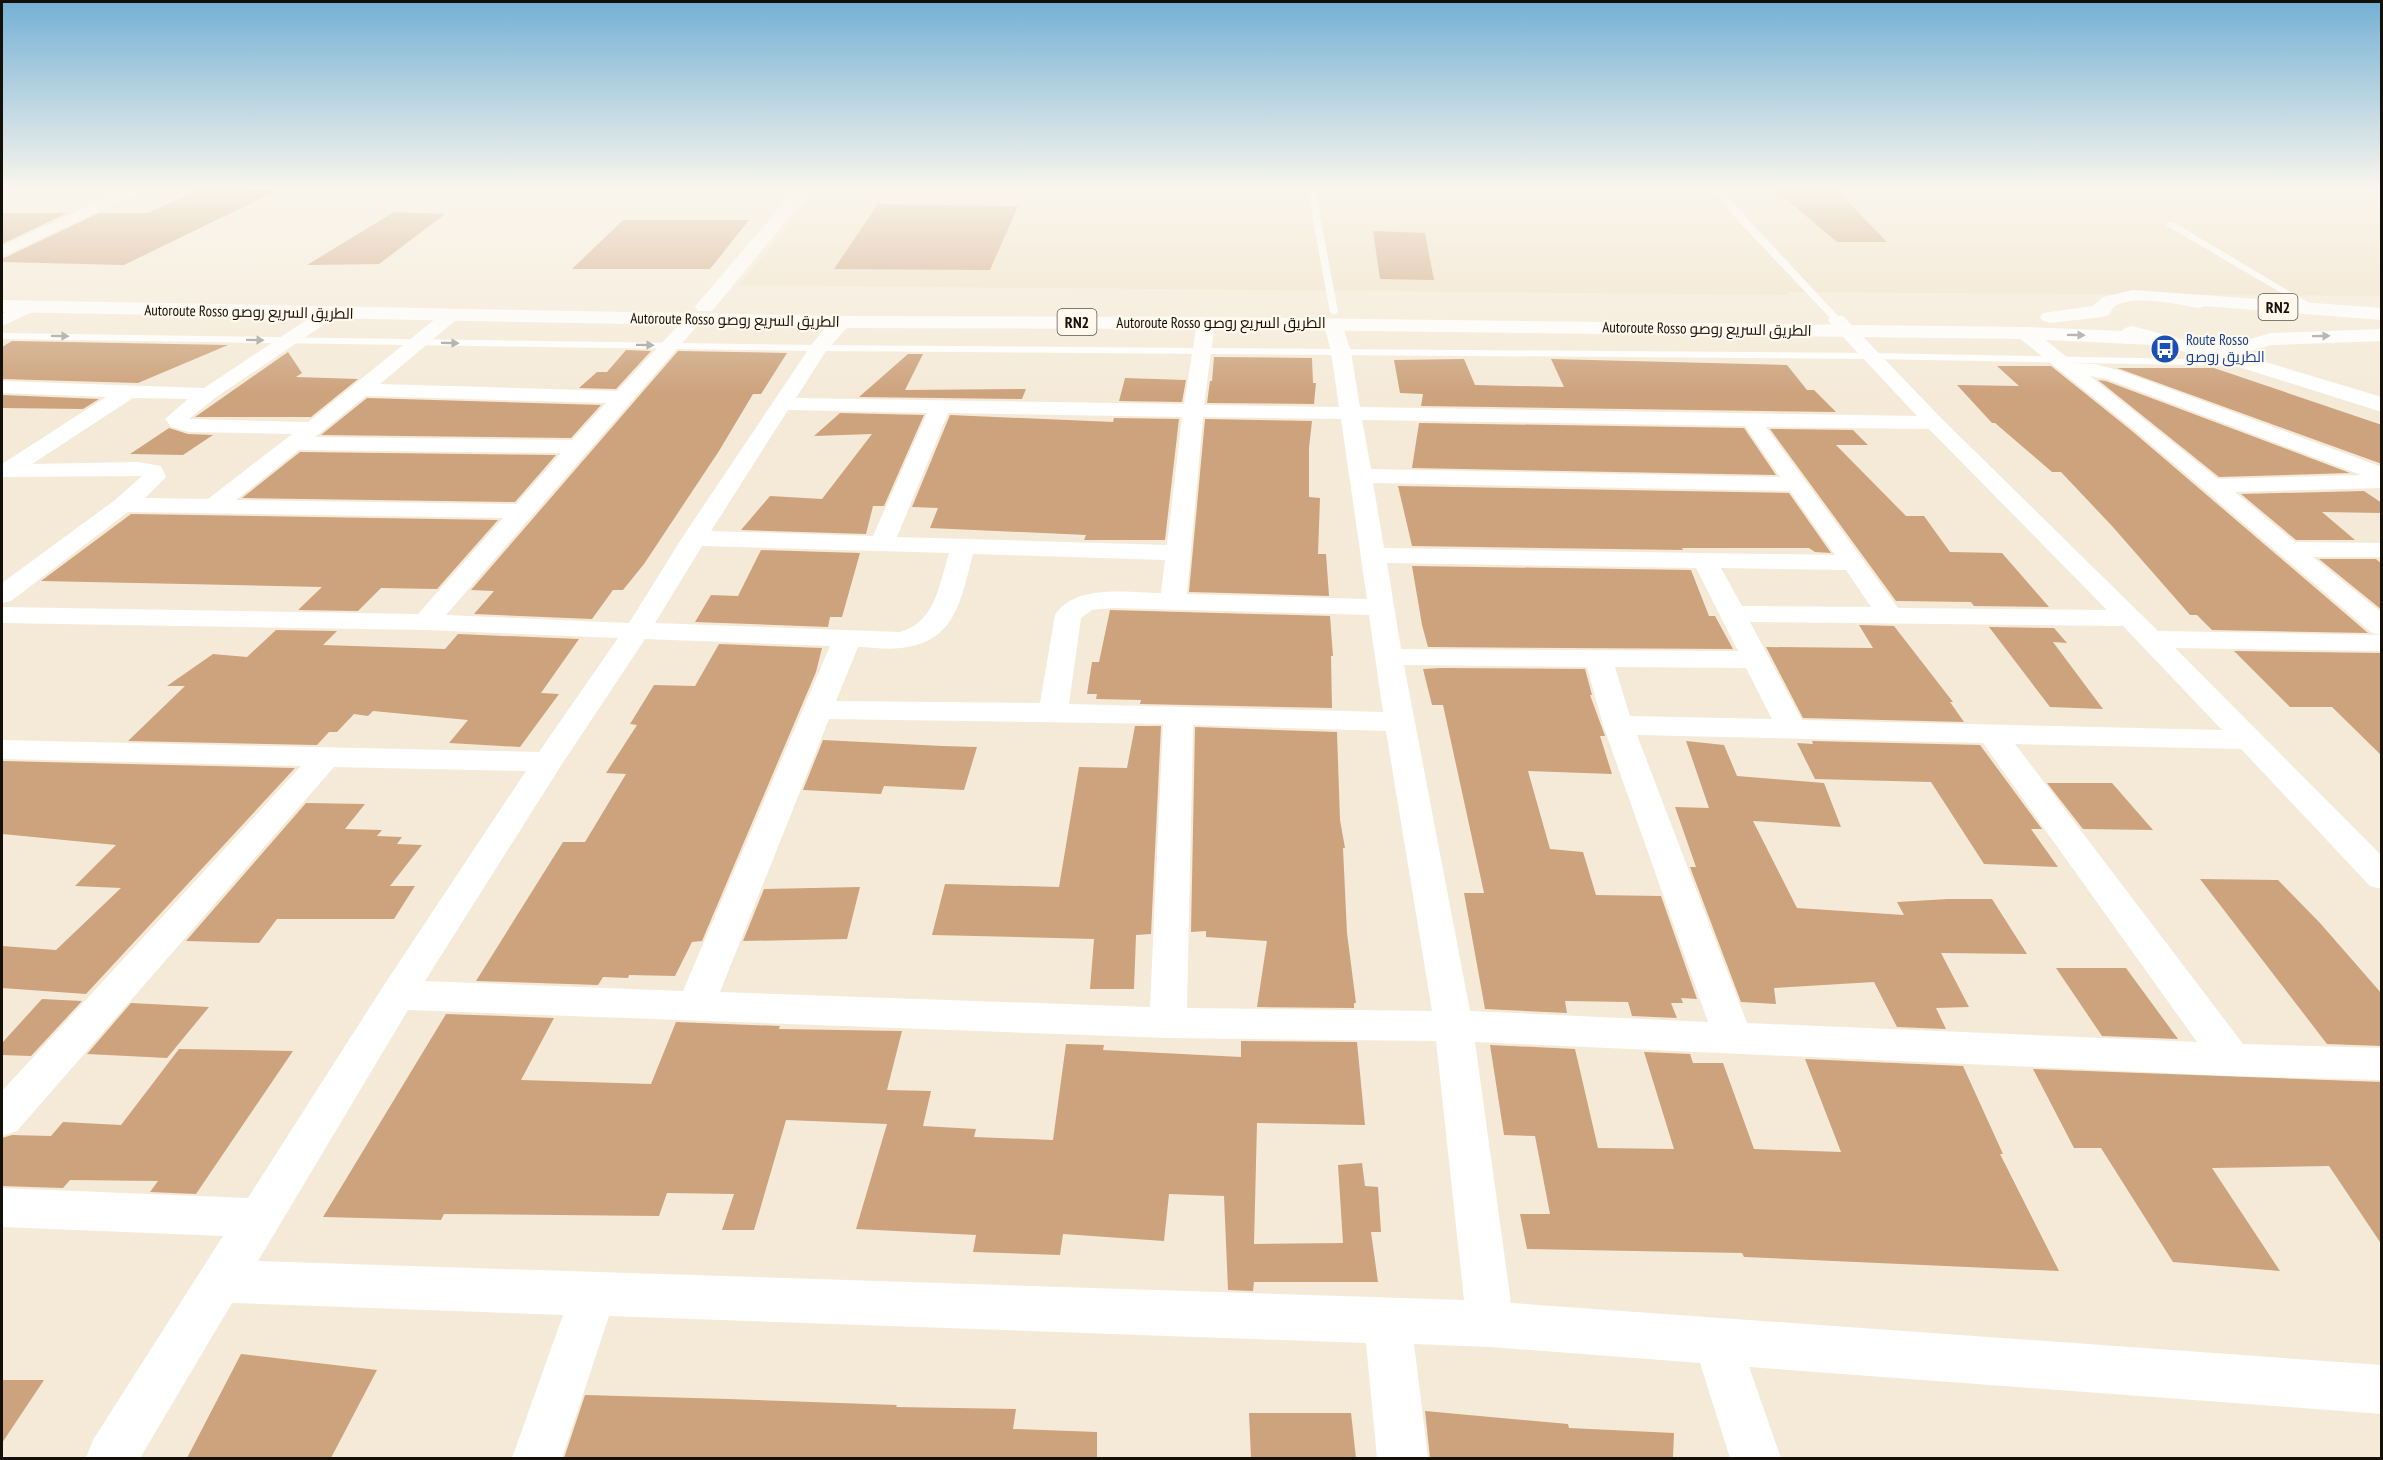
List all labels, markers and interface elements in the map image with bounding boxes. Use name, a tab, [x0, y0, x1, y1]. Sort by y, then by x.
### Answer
road number: RN2	[2258, 294, 2298, 320]
street label: Autoroute Rosso الطريق السريع روصو	[144, 300, 354, 325]
street label: Autoroute Rosso الطريق السريع روصو	[630, 308, 840, 333]
road number: RN2	[1058, 309, 1096, 335]
street label: Autoroute Rosso الطريق السريع روصو	[1116, 313, 1326, 334]
street label: Autoroute Rosso الطريق السريع روصو	[1602, 317, 1812, 342]
one-way arrow	[2066, 330, 2085, 340]
place label: Route Rosso الطريق روصو	[2186, 330, 2265, 367]
one-way arrow	[2312, 331, 2331, 341]
one-way arrow	[50, 332, 69, 341]
bus stop icon: Route Rosso الطريق روصو	[2149, 333, 2181, 365]
one-way arrow	[245, 335, 264, 344]
one-way arrow	[440, 338, 459, 347]
one-way arrow	[635, 340, 654, 350]

